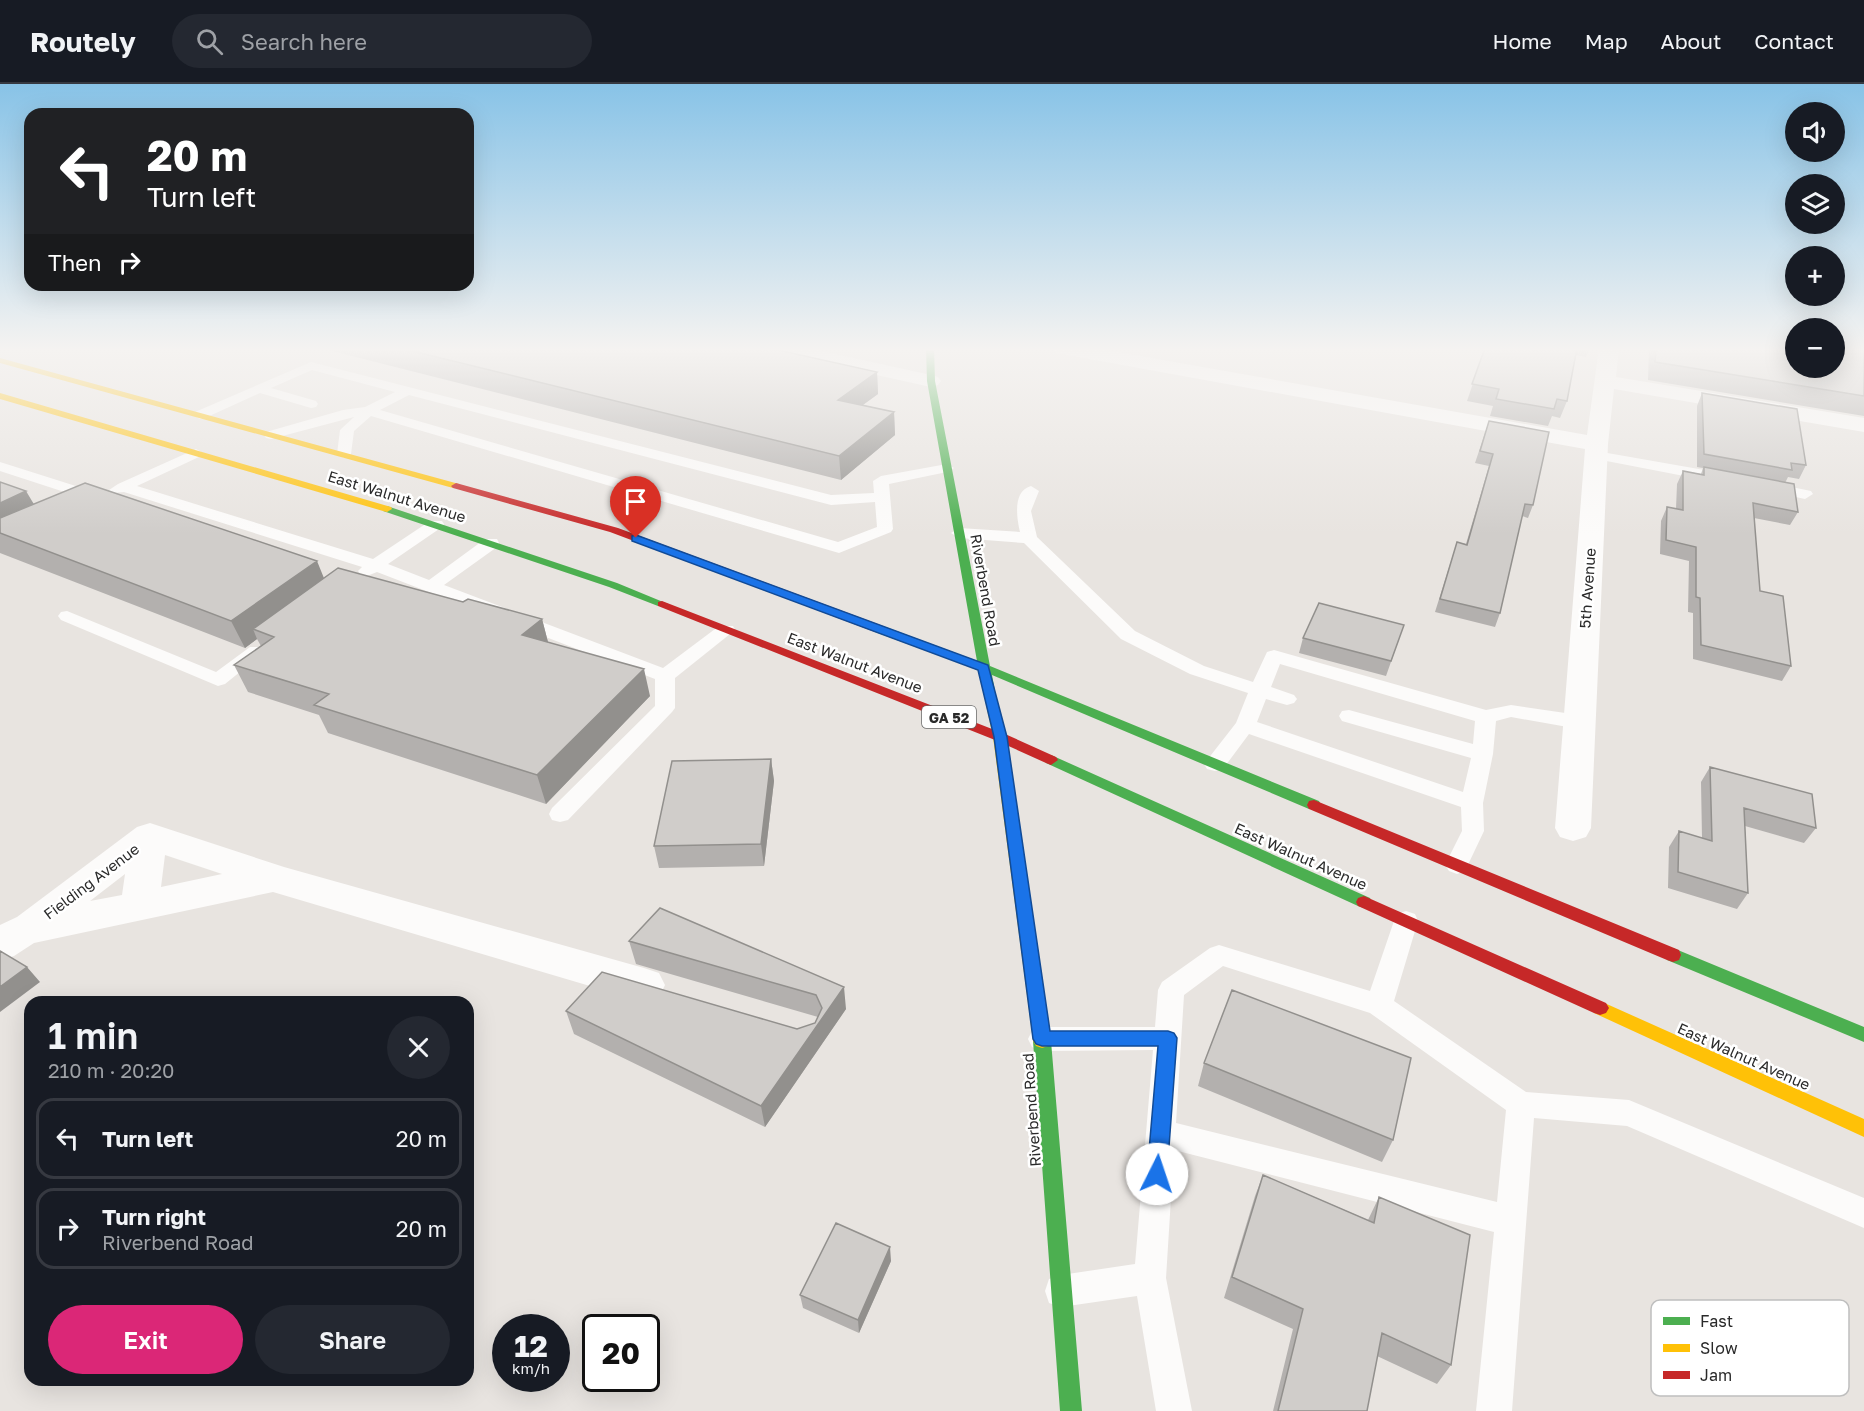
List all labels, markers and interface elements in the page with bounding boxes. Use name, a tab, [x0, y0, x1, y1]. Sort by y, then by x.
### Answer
search box	[172, 14, 592, 68]
text: Routely	[30, 25, 136, 58]
icon: search	[193, 25, 226, 58]
text: Search here	[241, 28, 367, 55]
text: Home	[1492, 28, 1552, 54]
text: Map	[1585, 28, 1628, 54]
text: About	[1661, 28, 1721, 54]
text: Contact	[1754, 28, 1834, 54]
map controls	[1785, 102, 1845, 378]
button: sound	[1785, 102, 1845, 162]
text: 20 m	[147, 130, 247, 180]
icon: left	[48, 132, 126, 210]
button: layers	[1785, 174, 1845, 234]
text: Turn left	[147, 181, 256, 213]
icon: right	[113, 246, 146, 279]
button: +	[1785, 246, 1845, 306]
text: Then	[48, 249, 101, 276]
button: −	[1785, 318, 1845, 378]
street label: East Walnut Avenue	[326, 466, 468, 526]
pin	[610, 476, 661, 538]
icon: arrive	[619, 485, 652, 518]
street label: Riverbend Road	[967, 532, 1005, 648]
street label: 5th Avenue	[1575, 547, 1599, 629]
street label: East Walnut Avenue	[785, 628, 925, 696]
road number: GA 52	[922, 706, 976, 728]
street label: East Walnut Avenue	[1232, 819, 1370, 893]
street label: Fielding Avenue	[40, 839, 142, 923]
text: 1 min	[48, 1014, 138, 1057]
button: close	[387, 1016, 450, 1079]
street label: East Walnut Avenue	[1675, 1019, 1813, 1093]
street label: Riverbend Road	[1018, 1053, 1044, 1167]
text: 210 m · 20:20	[48, 1058, 174, 1082]
icon: left	[51, 1122, 84, 1155]
text: Turn left	[102, 1125, 193, 1152]
text: 20 m	[396, 1125, 447, 1152]
position arrow	[1125, 1142, 1189, 1206]
text: Turn right	[102, 1203, 206, 1230]
icon: right	[51, 1212, 84, 1245]
text: 20 m	[396, 1215, 447, 1242]
text: Riverbend Road	[102, 1230, 254, 1254]
legend	[1651, 1300, 1849, 1396]
button: Exit	[48, 1305, 243, 1374]
button: Share	[255, 1305, 450, 1374]
text: Fast	[1700, 1311, 1733, 1331]
speed limit sign: 20	[582, 1314, 660, 1392]
text: 12	[514, 1328, 548, 1364]
text: Slow	[1700, 1338, 1738, 1358]
text: km/h	[512, 1359, 550, 1377]
text: Jam	[1700, 1365, 1732, 1385]

